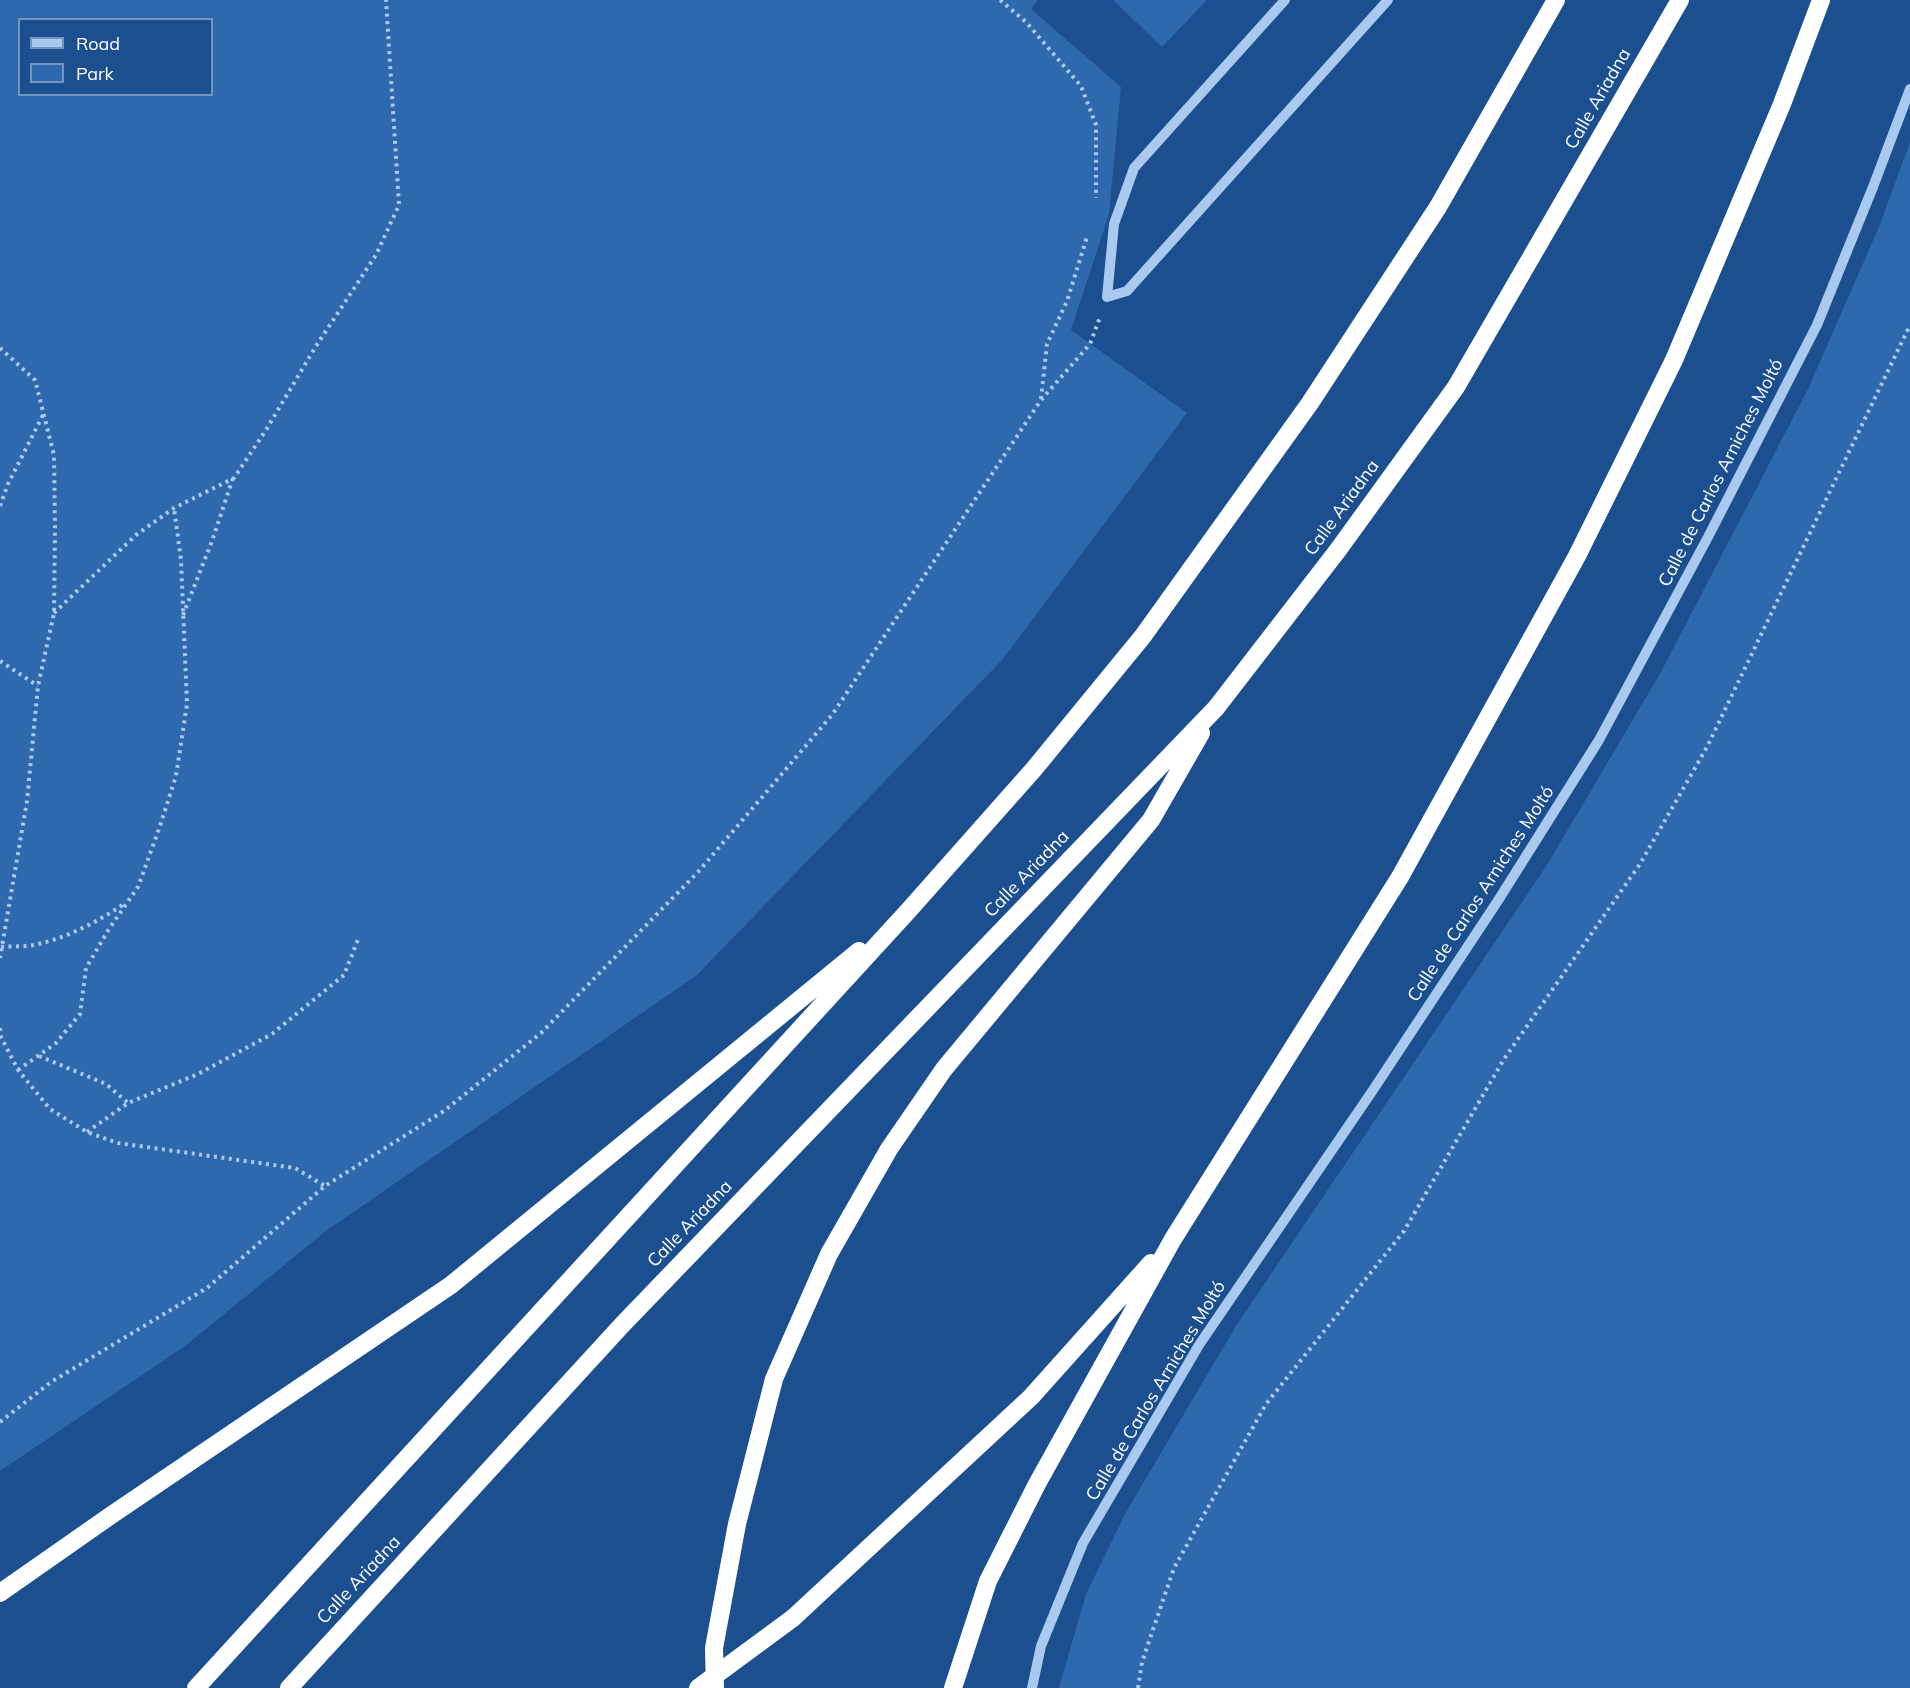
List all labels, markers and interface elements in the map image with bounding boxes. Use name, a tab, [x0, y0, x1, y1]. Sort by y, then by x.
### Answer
legend	[18, 18, 213, 96]
text: Road	[76, 32, 120, 55]
street label: Calle Ariadna	[1560, 45, 1636, 153]
text: Park	[76, 62, 114, 85]
street label: Calle de Carlos Arniches Moltó	[1654, 356, 1788, 590]
street label: Calle Ariadna	[1300, 456, 1384, 560]
street label: Calle de Carlos Arniches Moltó	[1403, 782, 1559, 1006]
street label: Calle Ariadna	[980, 826, 1074, 922]
street label: Calle Ariadna	[643, 1176, 737, 1272]
street label: Calle de Carlos Arniches Moltó	[1082, 1277, 1230, 1505]
street label: Calle Ariadna	[313, 1531, 405, 1629]

